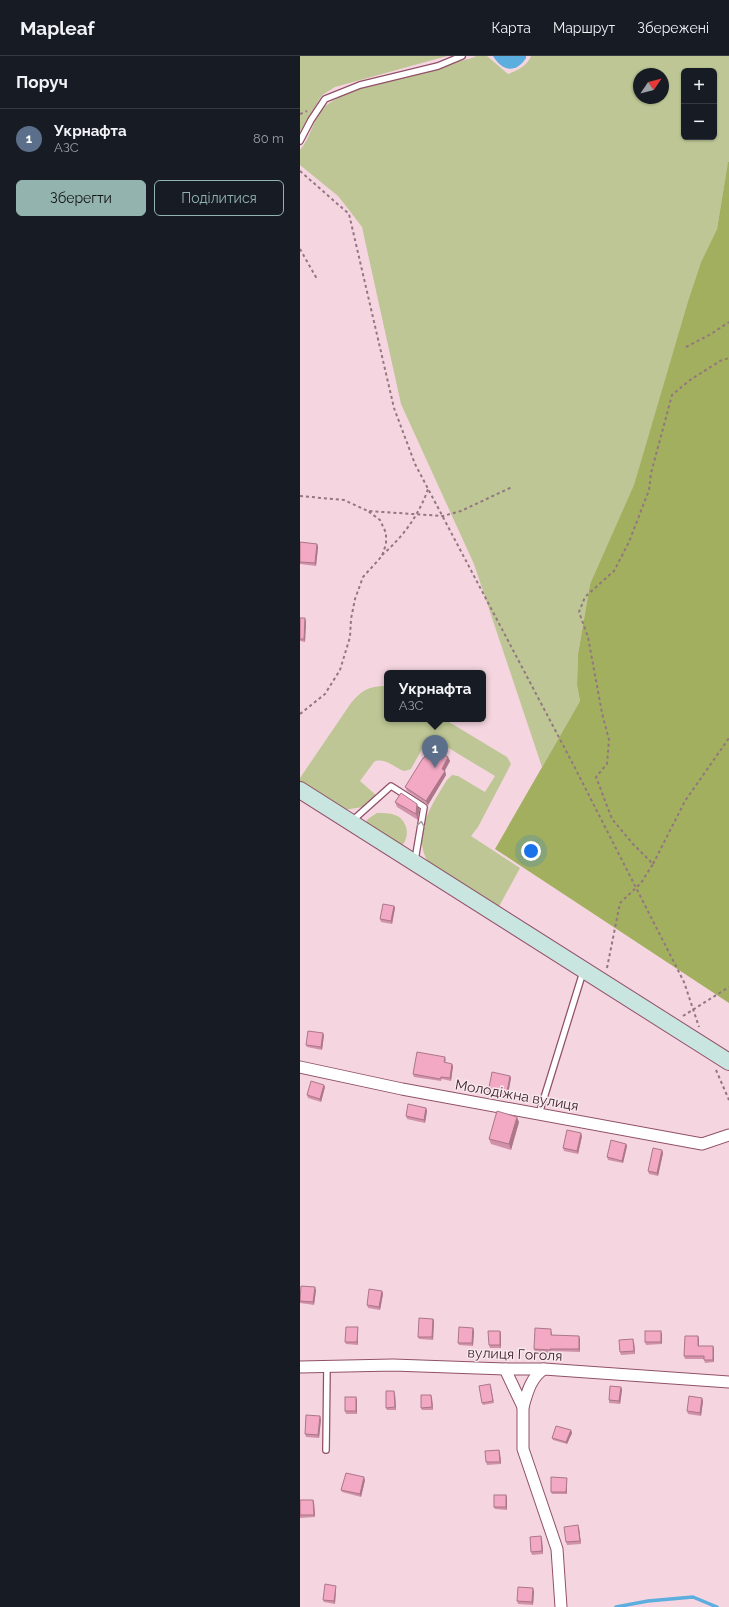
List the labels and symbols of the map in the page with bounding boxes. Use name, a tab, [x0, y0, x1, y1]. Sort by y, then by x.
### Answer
north arrow	[633, 68, 669, 104]
pin: 1	[422, 735, 448, 768]
one-way arrow	[416, 821, 425, 827]
your location	[521, 841, 541, 861]
street label: Молодіжна вулиця	[454, 1076, 580, 1114]
street label: вулиця Гоголя	[467, 1344, 563, 1364]

